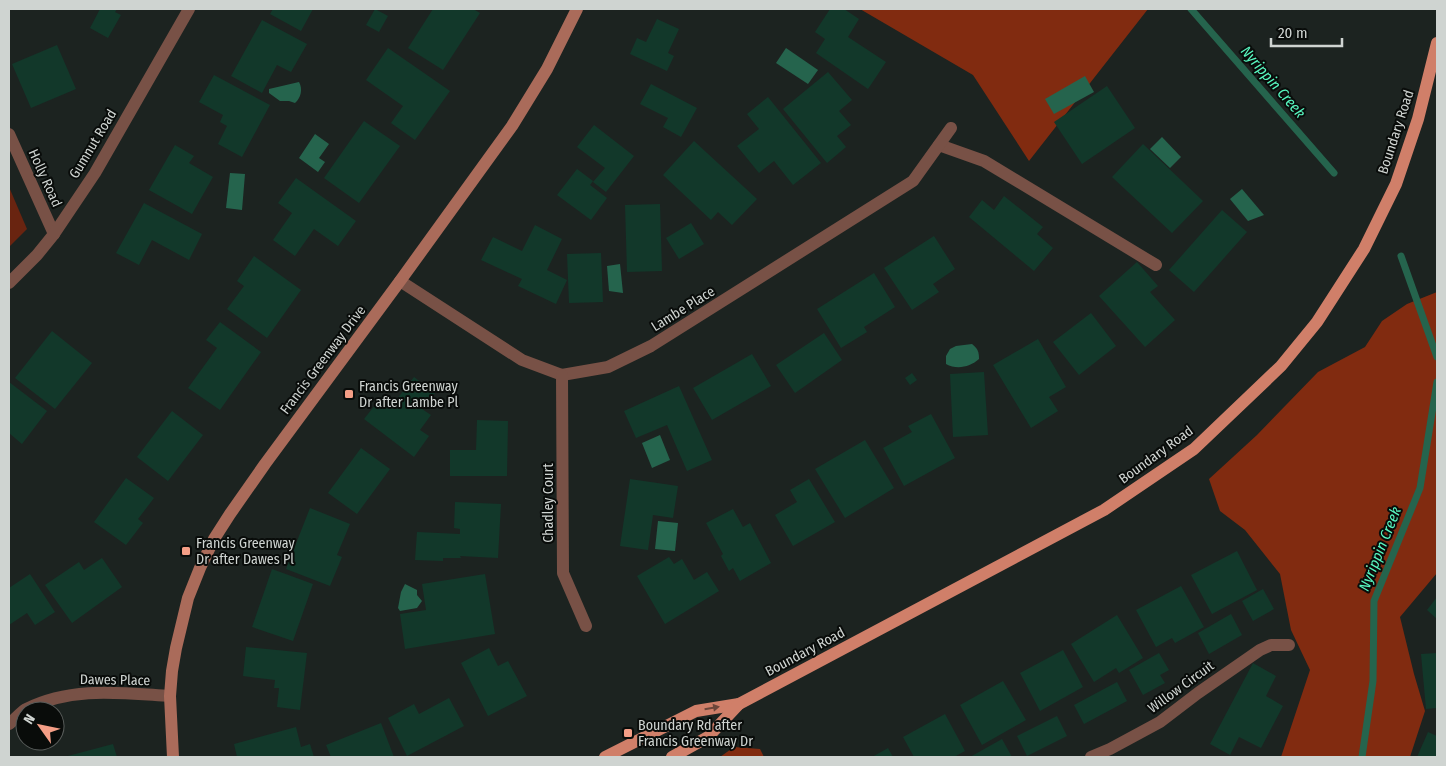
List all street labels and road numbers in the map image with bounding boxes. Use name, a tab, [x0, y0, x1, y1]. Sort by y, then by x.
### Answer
street label: Boundary Road	[1374, 88, 1418, 176]
street label: Gumnut Road	[66, 106, 120, 182]
street label: Holly Road	[25, 146, 65, 210]
street label: Lambe Place	[648, 283, 718, 335]
street label: Francis Greenway Drive	[277, 302, 369, 418]
street label: Boundary Road	[1116, 422, 1196, 488]
street label: Chadley Court	[540, 463, 557, 543]
street label: Boundary Road	[762, 624, 848, 680]
street label: Willow Circuit	[1145, 657, 1218, 717]
street label: Dawes Place	[80, 671, 150, 689]

